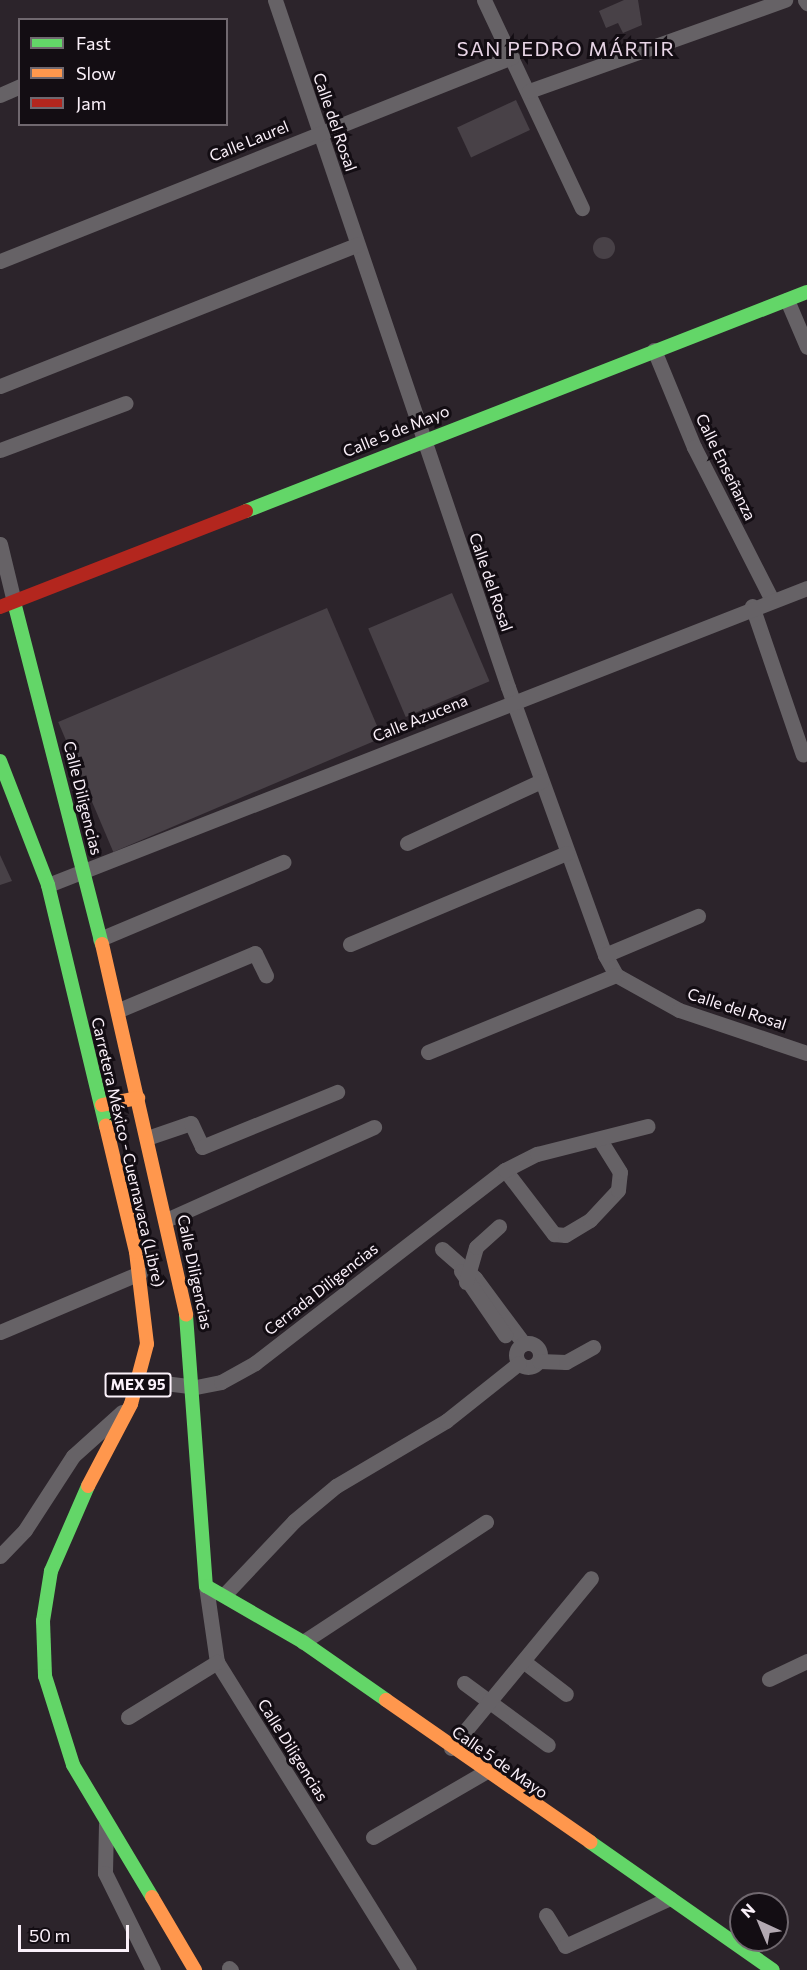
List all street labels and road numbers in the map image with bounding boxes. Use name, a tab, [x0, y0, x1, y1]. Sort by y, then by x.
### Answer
street label: Calle del Rosal	[309, 70, 361, 174]
street label: Calle Laurel	[206, 116, 292, 166]
street label: Calle 5 de Mayo	[340, 401, 452, 461]
street label: Calle Enseñanza	[692, 410, 760, 524]
street label: Calle del Rosal	[465, 530, 517, 634]
street label: Calle Azucena	[370, 690, 470, 746]
street label: Calle Diligencias	[60, 739, 106, 857]
street label: Calle del Rosal	[685, 984, 789, 1034]
street label: Carretera México - Cuernavaca (Libre)	[88, 1015, 168, 1289]
street label: Calle Diligencias	[173, 1213, 217, 1331]
street label: Cerrada Diligencias	[260, 1239, 382, 1339]
road number: MEX 95	[104, 1373, 172, 1397]
street label: Calle Diligencias	[254, 1695, 332, 1805]
street label: Calle 5 de Mayo	[448, 1722, 552, 1802]

